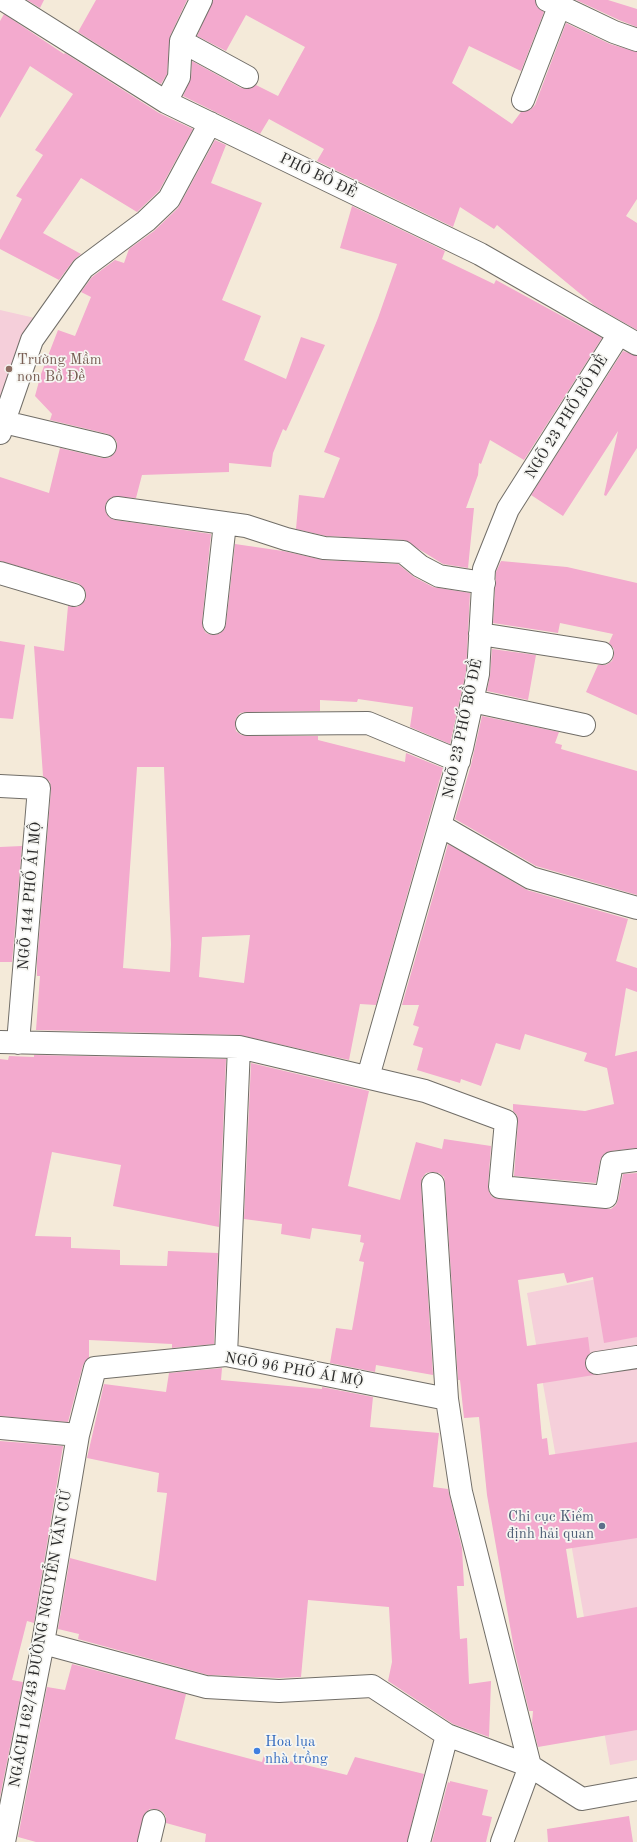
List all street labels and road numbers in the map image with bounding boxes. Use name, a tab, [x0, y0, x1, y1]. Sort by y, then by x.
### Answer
street label: PHỐ BỒ ĐỀ	[276, 150, 360, 202]
street label: NGÕ 23 PHỐ BỒ ĐỀ	[522, 352, 612, 482]
street label: NGÕ 23 PHỐ BỒ ĐỀ	[439, 658, 487, 800]
street label: NGÕ 144 PHỐ ÁI MỘ	[15, 821, 45, 971]
street label: NGÕ 96 PHỐ ÁI MỘ	[223, 1349, 365, 1391]
street label: NGÁCH 162/43 ĐƯỜNG NGUYỄN VĂN CỪ	[6, 1489, 76, 1789]

